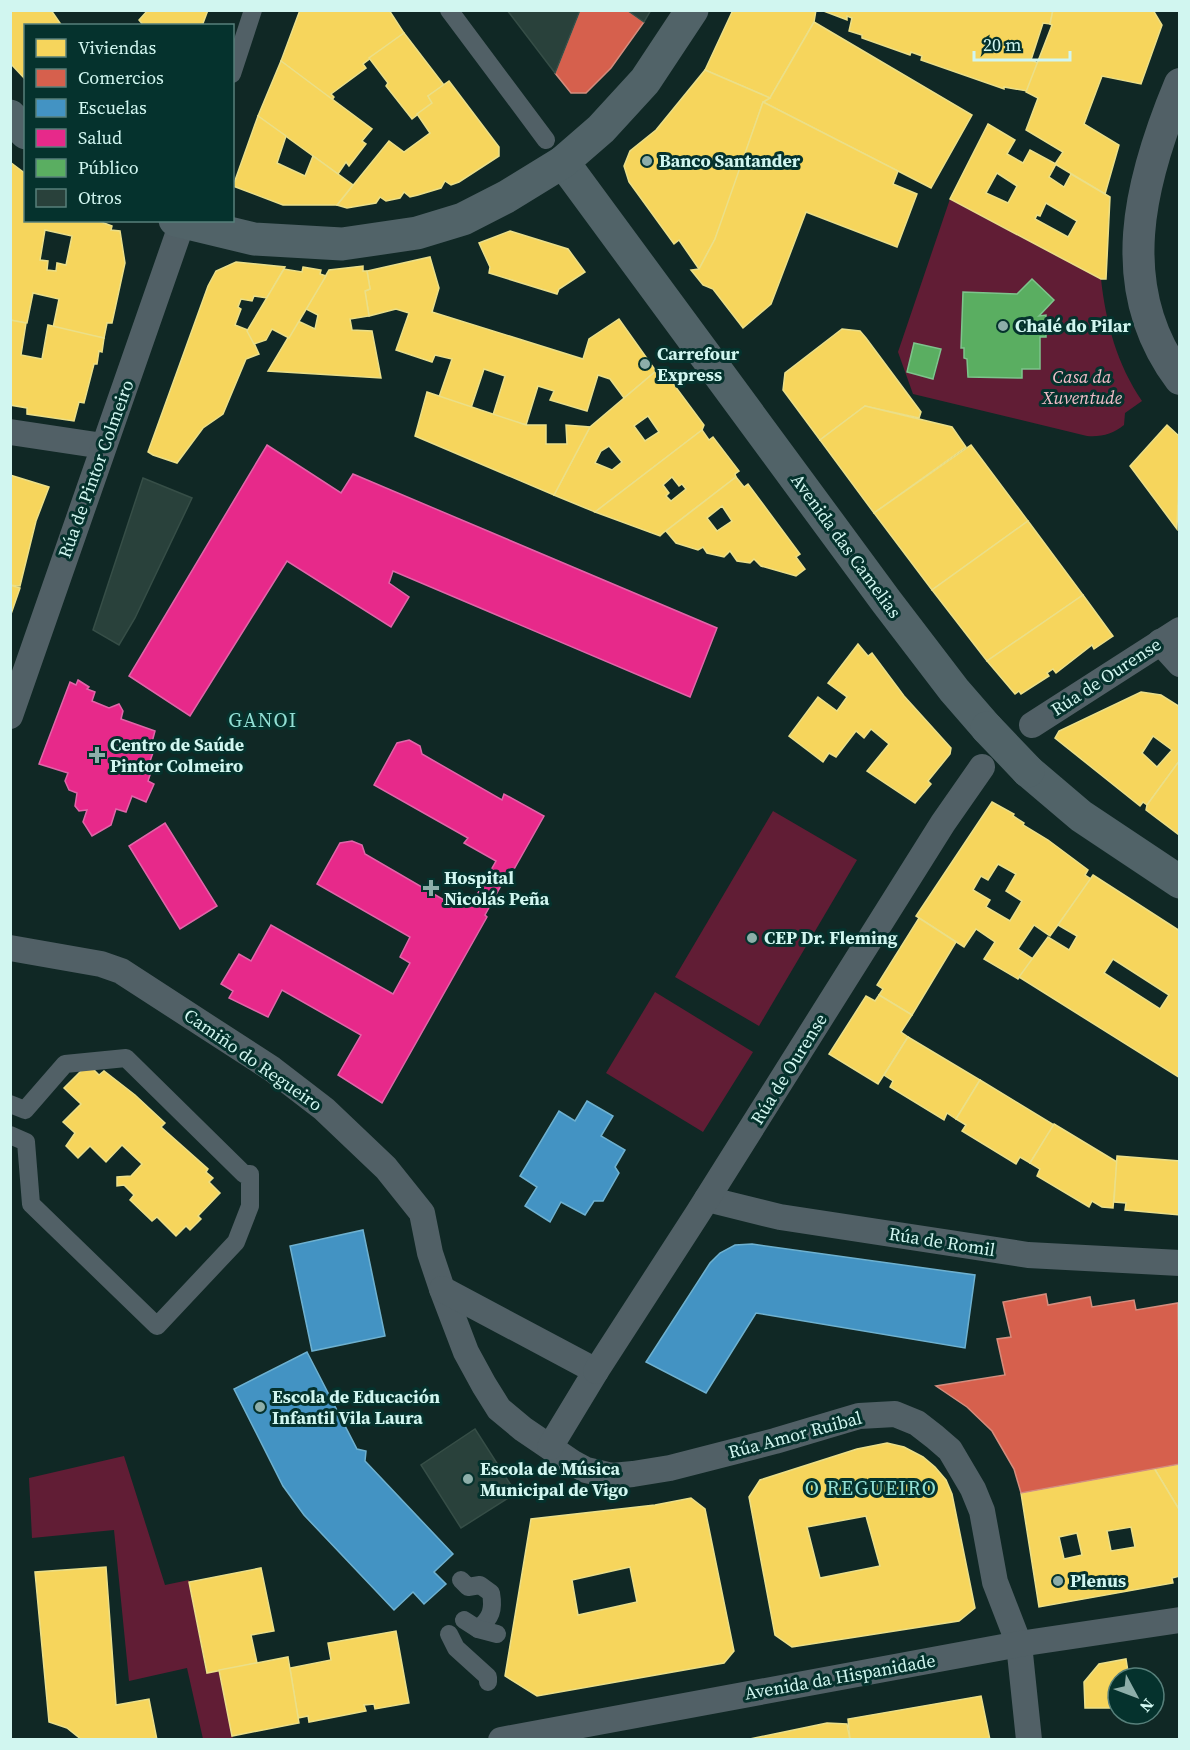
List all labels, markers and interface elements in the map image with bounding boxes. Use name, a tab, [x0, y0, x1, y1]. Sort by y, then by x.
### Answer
legend	[24, 24, 234, 222]
scale bar	[974, 24, 1070, 62]
text: 20 m	[983, 32, 1021, 57]
text: Viviendas	[78, 35, 156, 60]
text: Comercios	[78, 65, 164, 90]
text: Escuelas	[78, 95, 147, 120]
text: Salud	[78, 125, 122, 150]
place label: Banco Santander	[659, 148, 801, 173]
marker: Banco Santander	[640, 154, 654, 168]
text: Público	[78, 155, 139, 180]
text: Otros	[78, 185, 122, 210]
place label: Chalé do Pilar	[1015, 313, 1131, 338]
marker: Chalé do Pilar	[996, 319, 1010, 333]
place label: Carrefour Express	[657, 341, 740, 387]
marker: Carrefour Express	[638, 357, 652, 371]
park label: Casa da Xuventude	[1041, 364, 1123, 410]
street label: Rúa de Pintor Colmeiro	[52, 376, 139, 561]
street label: Avenida das Camelias	[785, 468, 907, 623]
street label: Rúa de Ourense	[1046, 632, 1166, 722]
district label: GANOI	[228, 706, 298, 734]
place label: Centro de Saúde Pintor Colmeiro	[110, 732, 244, 778]
marker: Centro de Saúde Pintor Colmeiro	[88, 746, 106, 764]
place label: Hospital Nicolás Peña	[444, 865, 550, 911]
marker: Hospital Nicolás Peña	[422, 879, 440, 897]
place label: CEP Dr. Fleming	[764, 925, 898, 950]
marker: CEP Dr. Fleming	[745, 931, 759, 945]
street label: Camiño do Regueiro	[179, 1002, 328, 1117]
street label: Rúa de Ourense	[744, 1008, 833, 1129]
street label: Rúa de Romil	[887, 1221, 997, 1262]
place label: Escola de Educación Infantil Vila Laura	[272, 1384, 440, 1430]
marker: Escola de Educación Infantil Vila Laura	[253, 1400, 267, 1414]
street label: Rúa Amor Ruibal	[725, 1405, 865, 1464]
place label: Escola de Música Municipal de Vigo	[480, 1456, 628, 1502]
marker: Escola de Música Municipal de Vigo	[461, 1472, 475, 1486]
district label: O REGUEIRO	[805, 1474, 937, 1502]
place label: Plenus	[1070, 1568, 1126, 1593]
marker: Plenus	[1051, 1574, 1065, 1588]
street label: Avenida da Hispanidade	[743, 1647, 937, 1706]
north arrow	[1106, 1666, 1166, 1726]
text: N	[1135, 1694, 1159, 1718]

